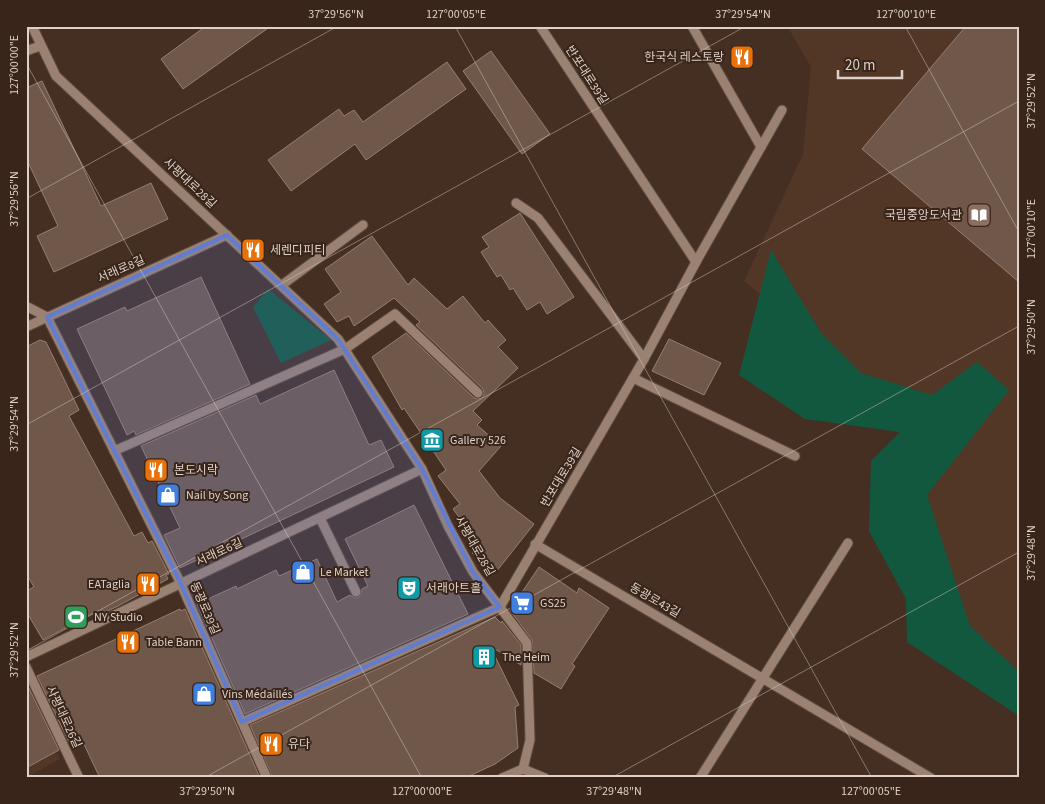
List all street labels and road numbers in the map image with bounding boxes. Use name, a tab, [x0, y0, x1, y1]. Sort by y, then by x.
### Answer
street label: 반포대로39길	[561, 42, 612, 108]
street label: 사평대로28길	[159, 154, 220, 212]
street label: 서래로8길	[95, 251, 148, 287]
street label: 반포대로39길	[537, 444, 586, 510]
street label: 사평대로28길	[450, 513, 499, 580]
street label: 서래로6길	[193, 534, 246, 571]
street label: 동광로39길	[185, 579, 224, 637]
street label: 동광로43길	[626, 579, 683, 622]
street label: 사평대로26길	[42, 683, 85, 751]

